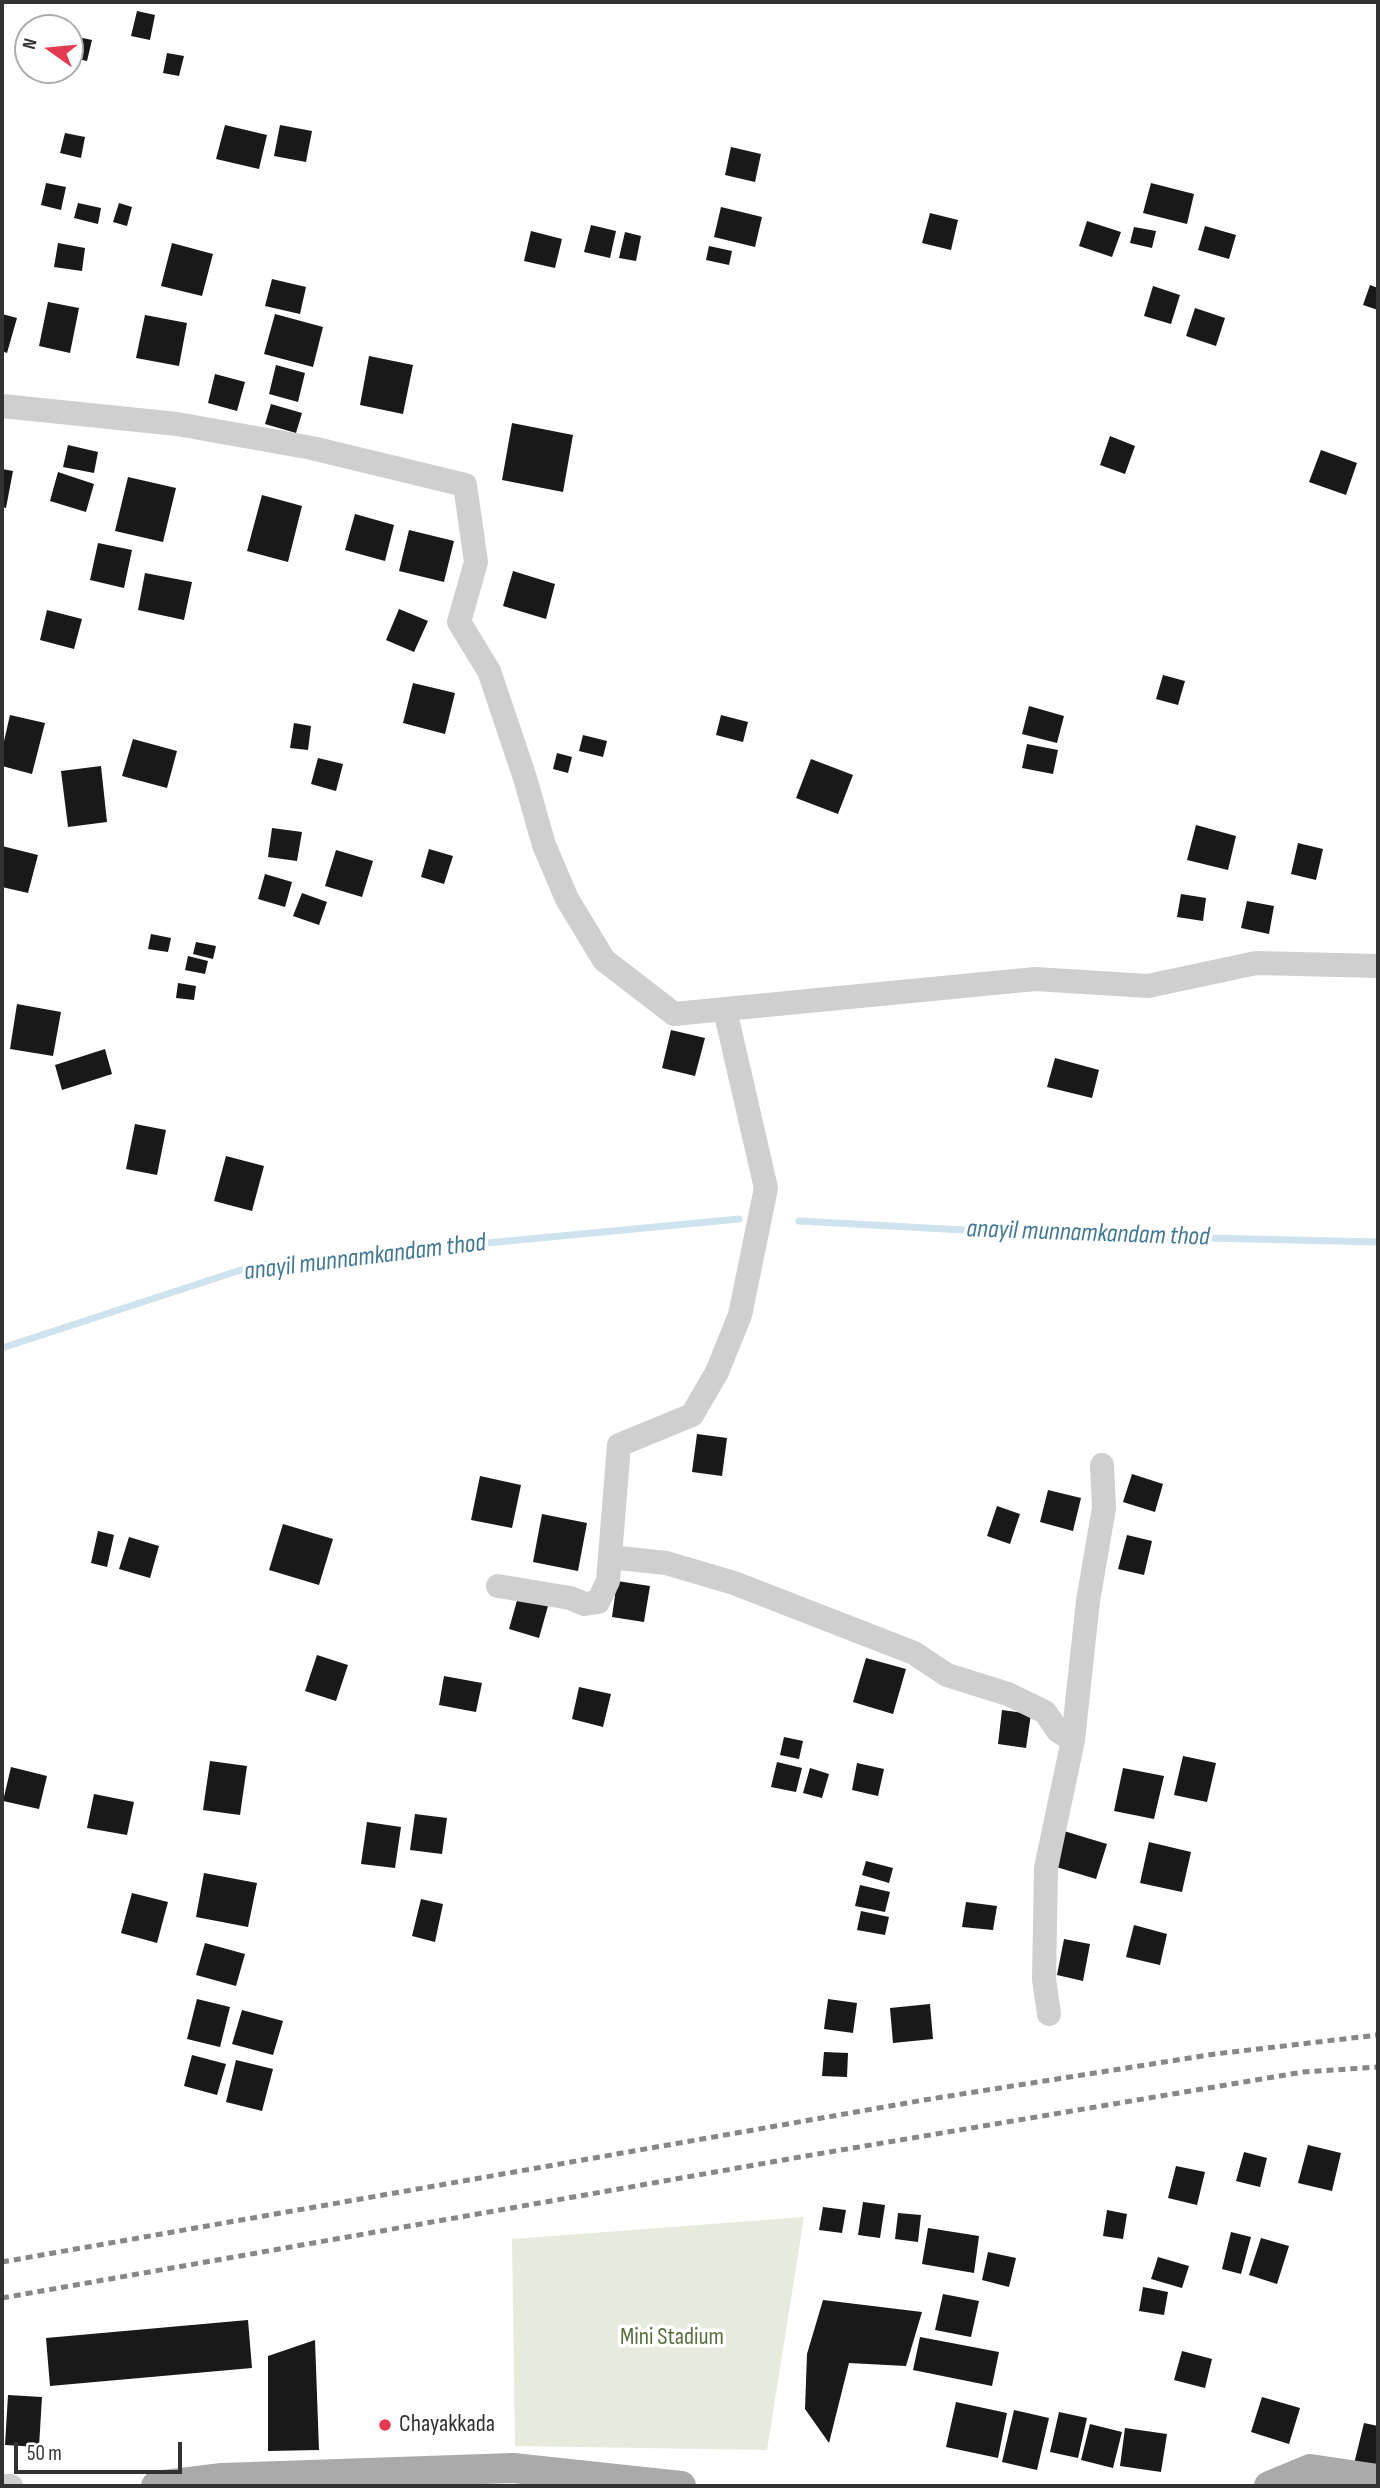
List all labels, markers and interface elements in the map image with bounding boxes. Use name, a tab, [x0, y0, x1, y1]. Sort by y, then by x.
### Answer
north arrow	[14, 14, 84, 84]
text: N	[18, 36, 43, 52]
water label: anayil munnamkandam thod	[966, 1214, 1210, 1254]
water label: anayil munnamkandam thod	[242, 1228, 488, 1288]
park label: Mini Stadium	[620, 2324, 724, 2352]
place label: Chayakkada	[399, 2411, 495, 2439]
marker: Chayakkada	[377, 2417, 393, 2433]
scale bar	[18, 2428, 186, 2472]
text: 50 m	[27, 2441, 62, 2466]

